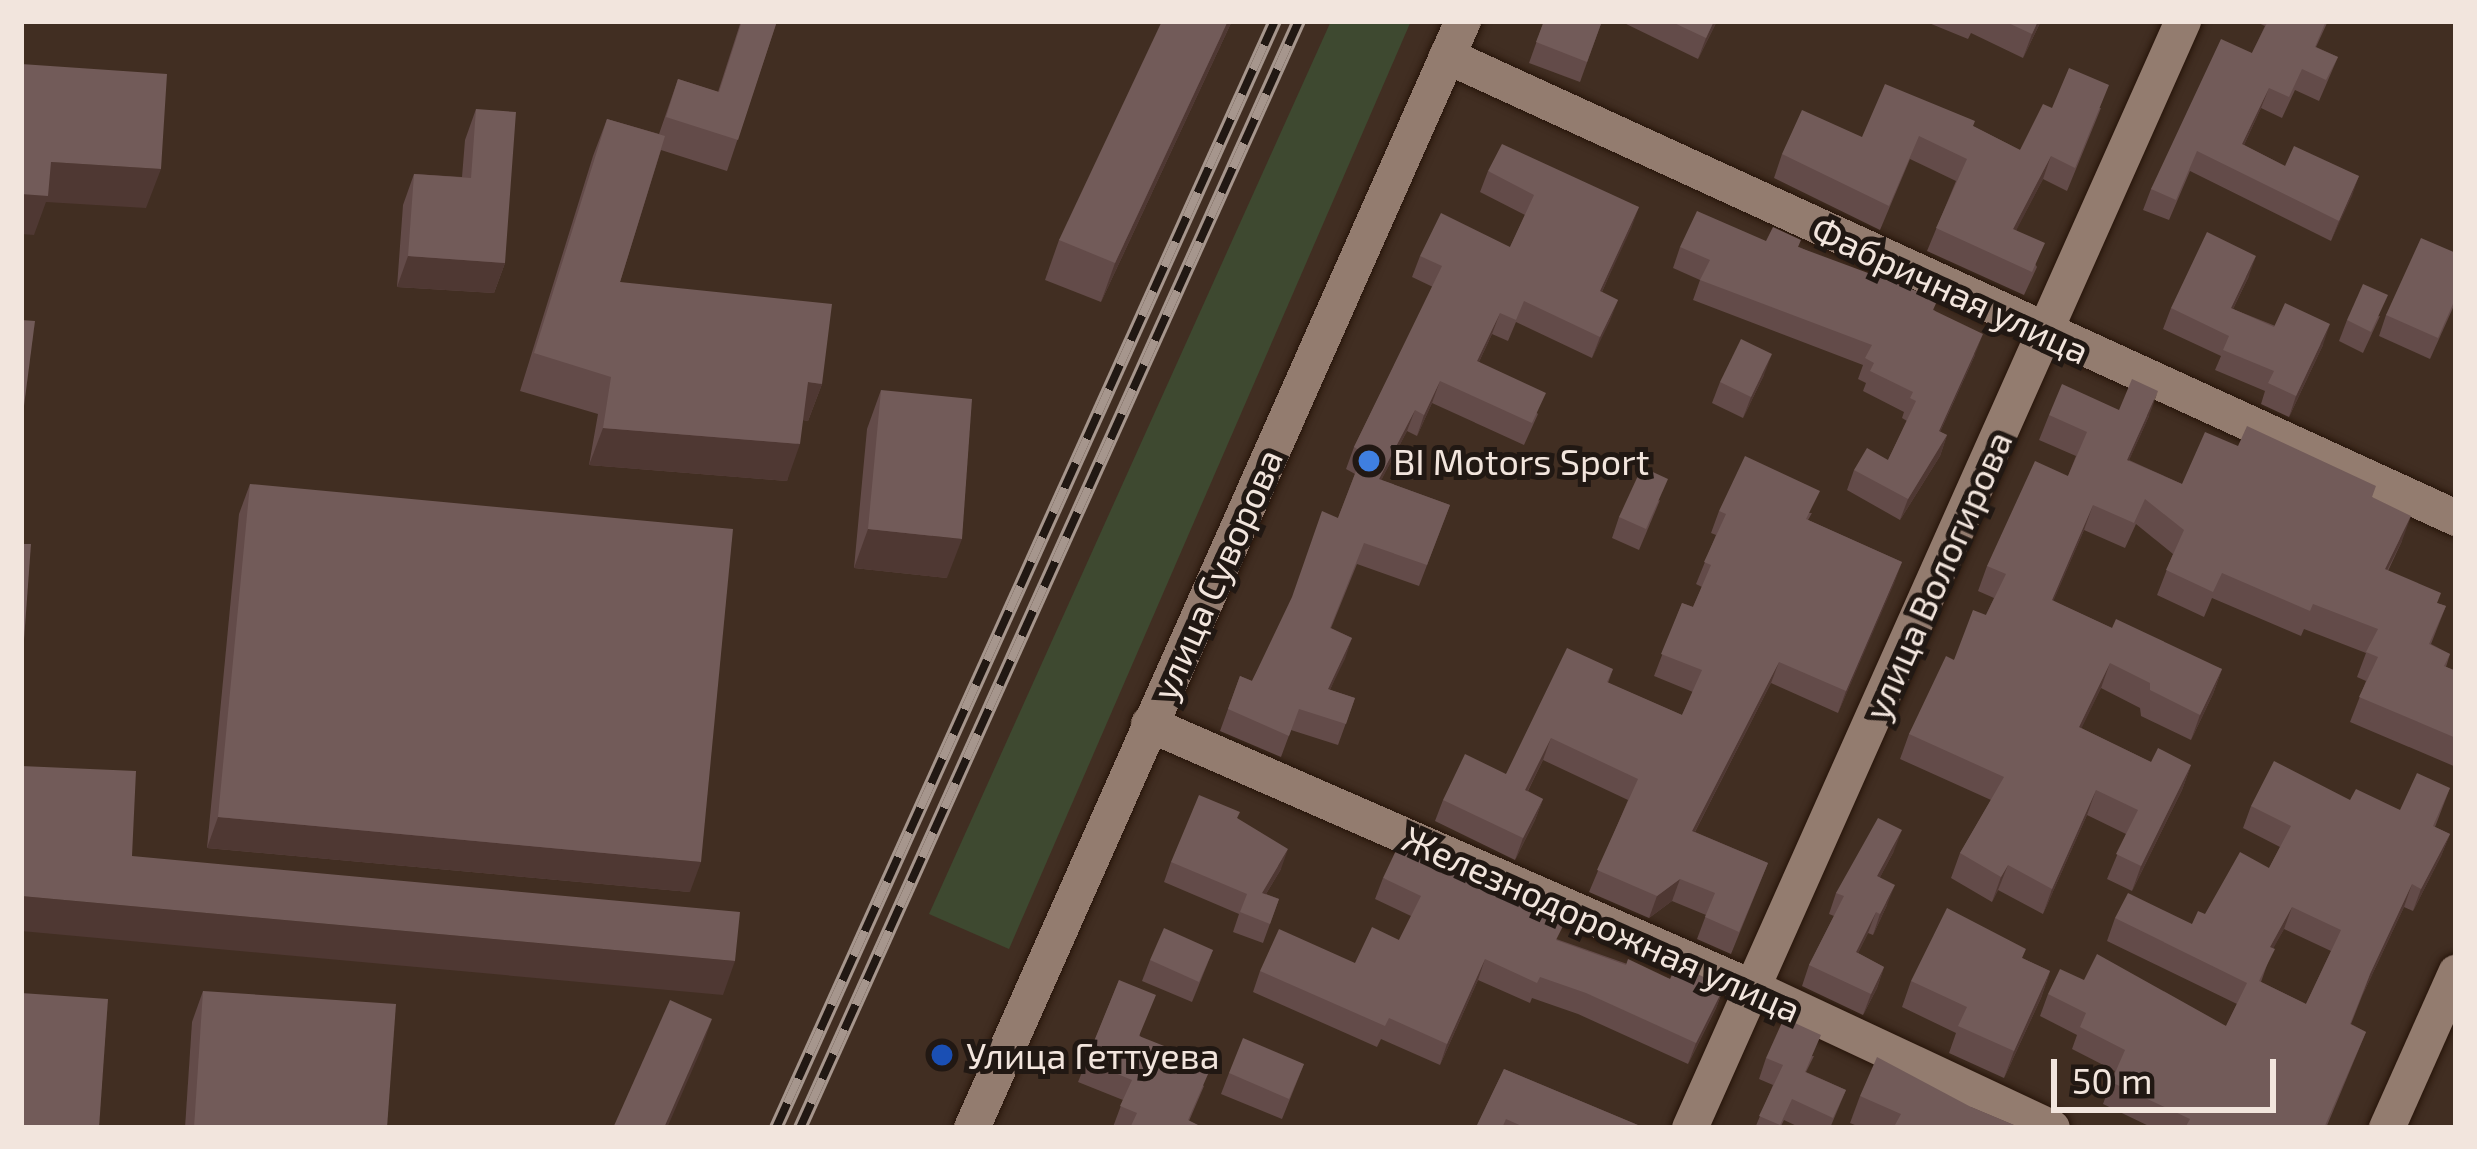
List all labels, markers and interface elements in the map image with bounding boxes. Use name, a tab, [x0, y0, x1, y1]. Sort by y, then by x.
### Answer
street label: Фабричная улица	[1806, 206, 2096, 372]
street label: улица Вологирова	[1854, 424, 2020, 726]
place label: BI Motors Sport	[1393, 439, 1649, 483]
street label: улица Суворова	[1141, 442, 1291, 706]
marker: BI Motors Sport	[1356, 448, 1382, 474]
street label: Железнодорожная улица	[1396, 816, 1808, 1030]
place label: Улица Геттуева	[966, 1033, 1220, 1077]
scale bar	[2057, 1035, 2282, 1109]
marker: Улица Геттуева	[929, 1042, 955, 1068]
text: 50 m	[2072, 1058, 2153, 1101]

